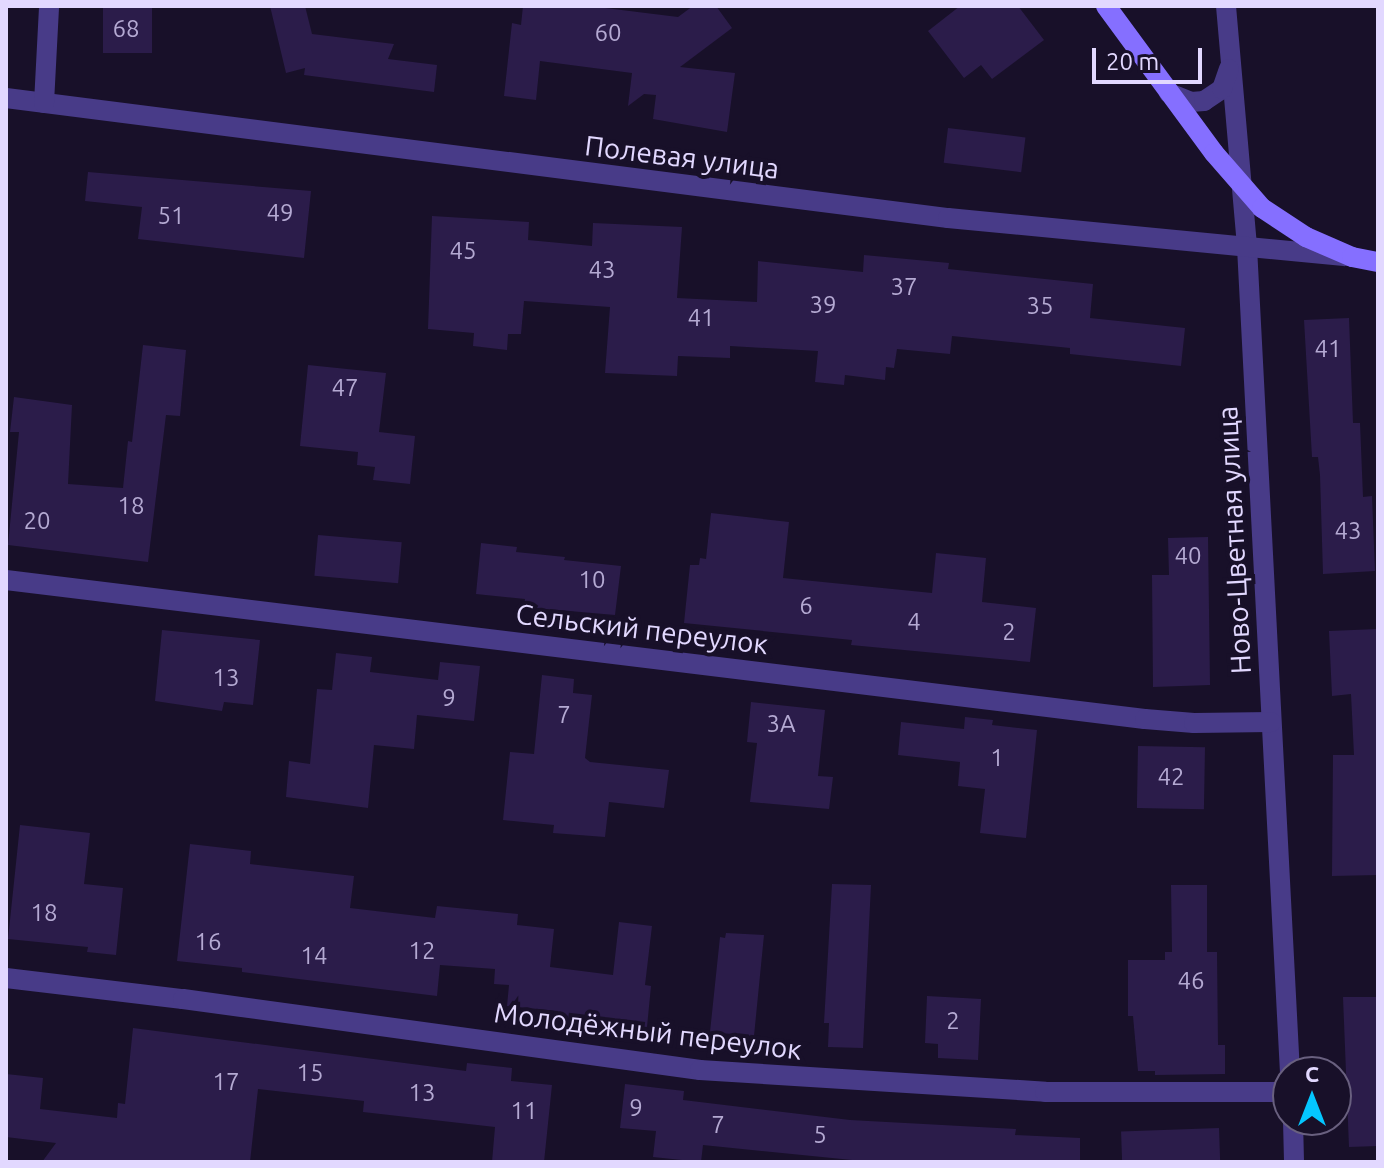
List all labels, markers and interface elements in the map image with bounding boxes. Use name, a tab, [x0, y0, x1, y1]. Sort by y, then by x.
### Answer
house number: 68	[112, 15, 140, 43]
house number: 60	[594, 19, 622, 47]
scale bar	[1096, 32, 1206, 82]
text: 20 m	[1106, 48, 1159, 75]
street label: Полевая улица	[583, 128, 781, 186]
house number: 49	[266, 199, 294, 227]
house number: 51	[157, 202, 185, 230]
house number: 45	[449, 237, 477, 265]
house number: 43	[588, 256, 616, 284]
house number: 37	[890, 273, 918, 301]
house number: 39	[809, 291, 837, 319]
house number: 35	[1026, 292, 1054, 320]
house number: 41	[687, 304, 715, 332]
house number: 41	[1314, 335, 1342, 363]
house number: 47	[331, 374, 359, 402]
street label: Ново-Цветная улица	[1210, 405, 1258, 675]
house number: 18	[117, 492, 145, 520]
house number: 20	[23, 507, 51, 535]
house number: 43	[1334, 517, 1362, 545]
house number: 40	[1174, 542, 1202, 570]
house number: 10	[578, 566, 606, 594]
house number: 6	[799, 592, 813, 620]
street label: Сельский переулок	[514, 597, 770, 661]
house number: 4	[907, 608, 921, 636]
house number: 2	[1002, 618, 1016, 646]
house number: 13	[212, 664, 240, 692]
house number: 9	[442, 684, 456, 712]
house number: 7	[557, 701, 571, 729]
house number: 3А	[766, 710, 796, 738]
house number: 1	[990, 744, 1004, 772]
house number: 42	[1157, 763, 1185, 791]
house number: 18	[30, 899, 58, 927]
house number: 16	[194, 928, 222, 956]
house number: 12	[408, 937, 436, 965]
house number: 14	[300, 942, 328, 970]
house number: 46	[1177, 967, 1205, 995]
street label: Молодёжный переулок	[492, 995, 804, 1067]
house number: 2	[946, 1007, 960, 1035]
north arrow	[1272, 1056, 1352, 1136]
house number: 15	[296, 1059, 324, 1087]
text: С	[1305, 1061, 1319, 1086]
house number: 17	[212, 1068, 240, 1096]
house number: 13	[408, 1079, 436, 1107]
house number: 9	[629, 1094, 643, 1122]
house number: 11	[510, 1097, 538, 1125]
house number: 7	[711, 1111, 725, 1139]
house number: 5	[813, 1121, 827, 1149]

